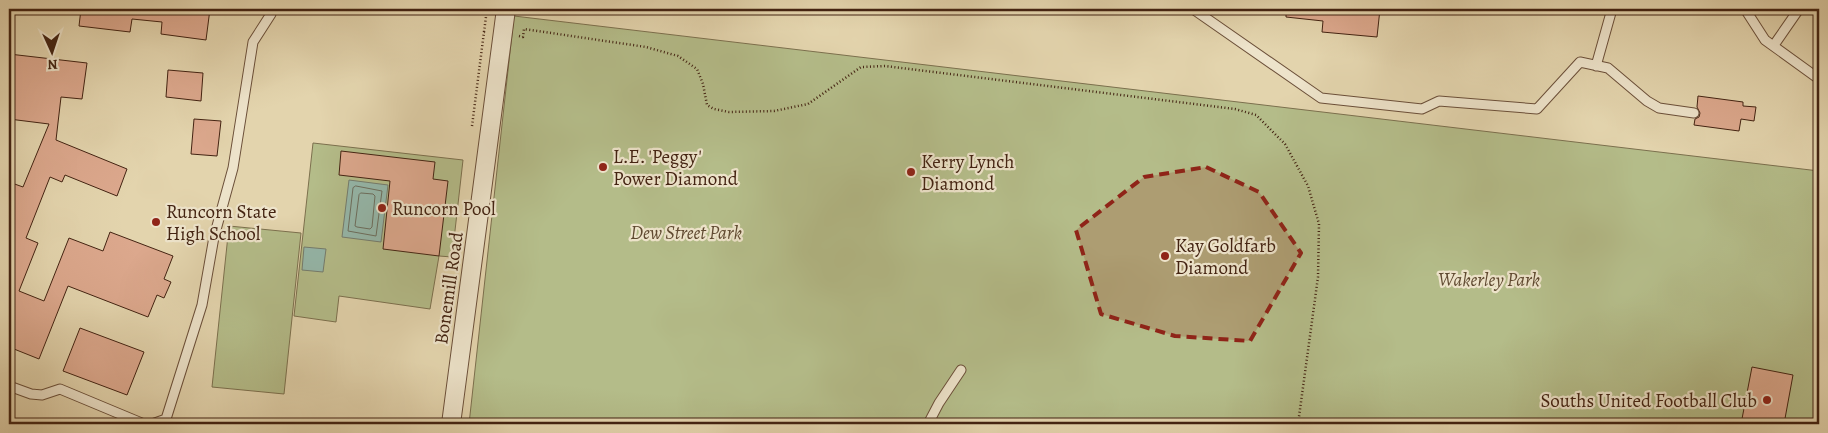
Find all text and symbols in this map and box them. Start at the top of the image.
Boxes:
north arrow [28,28,78,78]
text: N [47,55,58,74]
place label: L.E. 'Peggy' Power Diamond [613,144,739,192]
place label: Kerry Lynch Diamond [921,149,1014,197]
marker: L.E. 'Peggy' Power Diamond [597,161,609,173]
marker: Kerry Lynch Diamond [905,166,917,178]
place label: Runcorn Pool [392,196,496,222]
place label: Runcorn State High School [166,199,276,247]
marker: Runcorn Pool [376,202,388,214]
marker: Runcorn State High School [150,216,162,228]
park label: Dew Street Park [630,220,742,246]
street label: Bonemill Road [428,229,470,346]
place label: Kay Goldfarb Diamond [1175,233,1276,281]
marker: Kay Goldfarb Diamond [1159,250,1171,262]
park label: Wakerley Park [1438,267,1540,293]
place label: Souths United Football Club [1541,388,1757,414]
marker: Souths United Football Club [1761,394,1773,406]

